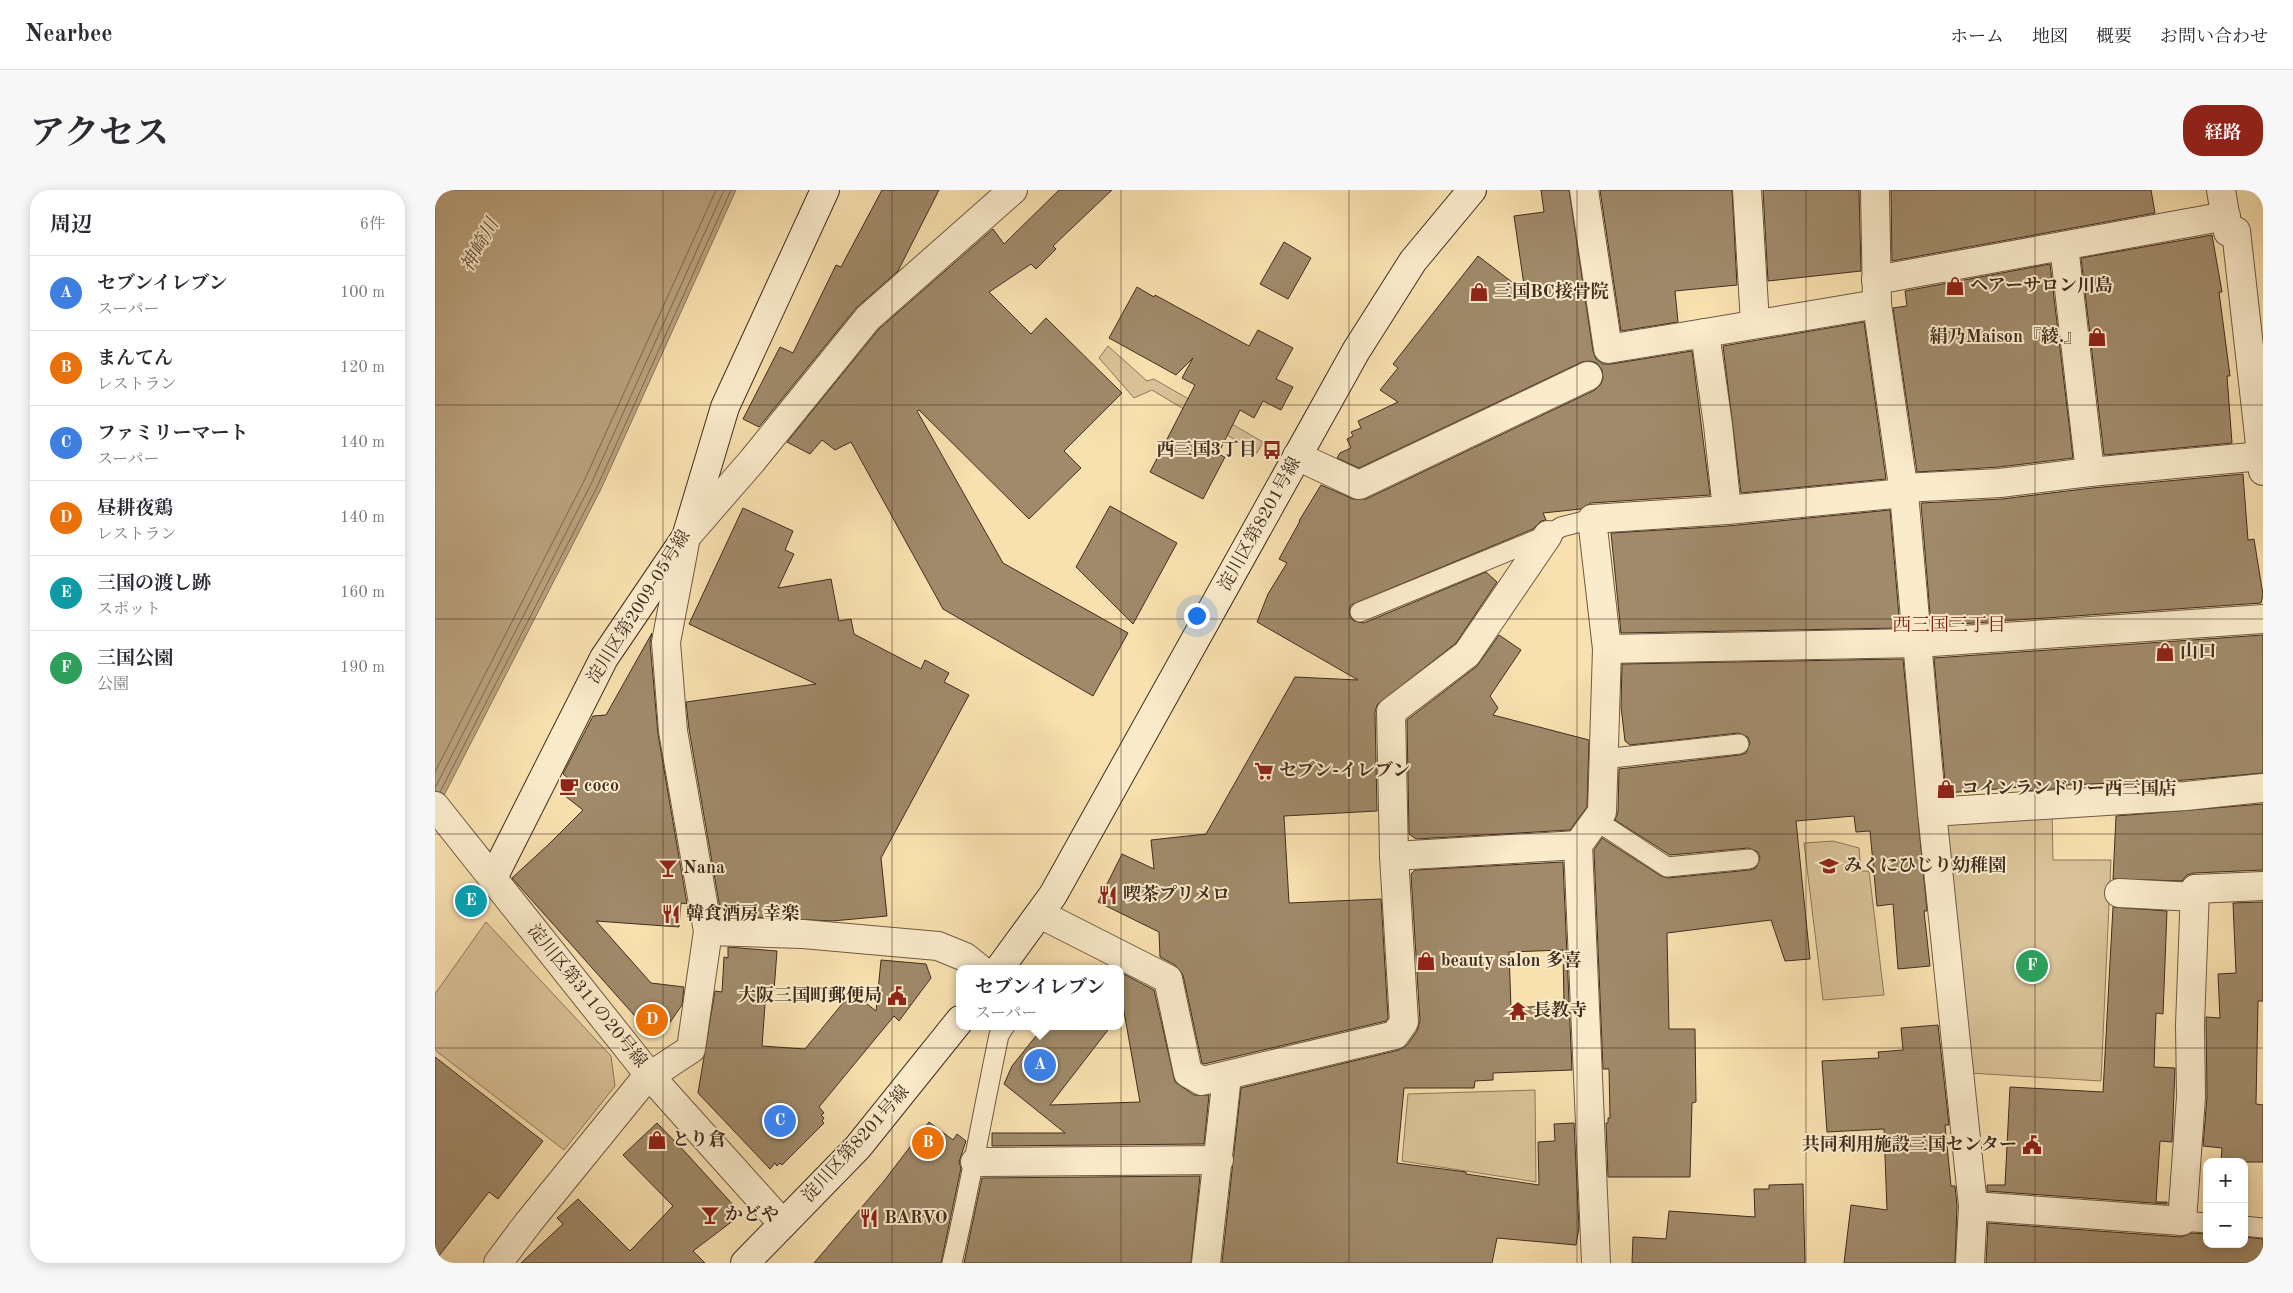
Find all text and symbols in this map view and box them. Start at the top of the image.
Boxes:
text: Nearbee [25,23,113,47]
text: ホーム [1950,28,2004,46]
text: 地図 [2032,28,2068,46]
text: 概要 [2096,28,2132,46]
text: お問い合わせ [2160,28,2268,46]
button: 経路 [2183,105,2263,156]
text: アクセス [30,117,169,152]
water label: 神崎川 [457,214,504,276]
text: 周辺 [50,215,92,236]
text: 6件 [360,217,385,233]
text: セブンイレブン [97,275,228,294]
shop icon: ヘアーサロン川島 [1944,275,1966,297]
place label: ヘアーサロン川島 [1970,275,2113,295]
shop icon: 三国BC接骨院 [1468,281,1490,303]
place label: 三国BC接骨院 [1494,281,1609,301]
text: A [60,285,72,301]
text: 100 m [340,285,385,301]
text: スーパー [97,302,159,318]
place label: 絹乃Maison『綾.』 [1930,326,2082,346]
shop icon: 絹乃Maison『綾.』 [2086,326,2108,348]
text: まんてん [97,350,173,369]
text: B [60,360,72,376]
text: 120 m [340,360,385,376]
text: レストラン [97,377,177,393]
text: ファミリーマート [97,425,249,444]
text: C [61,435,71,451]
text: 140 m [340,435,385,451]
place label: 西三国3丁目 [1157,439,1257,459]
bus stop icon: 西三国3丁目 [1261,439,1283,461]
text: スーパー [97,452,159,468]
street label: 淀川区第8201号線 [1214,453,1304,594]
text: 昼耕夜鶏 [97,500,173,519]
text: D [60,510,72,526]
text: 140 m [340,510,385,526]
street label: 淀川区第2009-05号線 [583,526,694,687]
text: レストラン [97,527,177,543]
text: 三国の渡し跡 [97,575,211,594]
text: E [60,585,72,601]
text: 160 m [340,585,385,601]
text: スポット [97,602,161,618]
your location [1184,603,1210,629]
district label: 西三国三丁目 [1892,615,2006,636]
shop icon: 山口 [2154,641,2176,663]
place label: 山口 [2180,642,2216,661]
text: 三国公園 [97,650,173,669]
text: F [61,660,71,676]
text: 190 m [340,660,385,676]
text: 公園 [97,677,129,693]
supermarket icon: セブン-イレブン [1253,760,1275,782]
place label: セブン-イレブン [1279,760,1410,780]
cafe icon: coco [558,775,580,797]
place label: coco [584,777,619,795]
shop icon: コインランドリー西三国店 [1935,778,1957,800]
place label: コインランドリー西三国店 [1961,778,2176,798]
school or university icon: みくにひじり幼稚園 [1818,855,1840,877]
place label: みくにひじり幼稚園 [1844,855,2006,875]
bar icon: Nana [657,857,679,879]
place label: Nana [683,859,725,877]
pin: E [455,882,487,920]
restaurant icon: 喫茶プリメロ [1097,884,1119,906]
place label: 喫茶プリメロ [1123,884,1230,904]
restaurant icon: 韓食酒房 幸楽 [660,903,682,925]
place label: 韓食酒房 幸楽 [686,903,799,923]
street label: 淀川区第311の20号線 [524,920,652,1071]
pin: F [2016,947,2048,985]
shop icon: beauty salon 多喜 [1415,950,1437,972]
place label: beauty salon 多喜 [1441,950,1582,970]
popup [956,965,1124,1030]
text: セブンイレブン [975,979,1105,998]
place label: 大阪三国町郵便局 [738,985,882,1005]
public building icon: 大阪三国町郵便局 [886,985,908,1007]
temple icon: 長教寺 [1507,1000,1529,1022]
place label: 長教寺 [1533,1000,1587,1020]
pin: D [636,1001,668,1039]
text: スーパー [975,1006,1037,1022]
pin: A [1024,1046,1056,1084]
street label: 淀川区第8201号線 [798,1081,913,1206]
pin: C [764,1102,796,1140]
pin: B [912,1124,944,1162]
shop icon: とり倉 [646,1129,668,1151]
place label: とり倉 [672,1129,726,1149]
place label: 共同利用施設三国センター [1802,1134,2017,1154]
public building icon: 共同利用施設三国センター [2021,1134,2043,1156]
map controls [2203,1158,2248,1248]
button: + [2203,1158,2248,1203]
button: − [2203,1203,2248,1248]
bar icon: かどや [699,1204,721,1226]
place label: かどや [725,1205,779,1224]
restaurant icon: BARVO [858,1207,880,1229]
place label: BARVO [884,1209,947,1227]

